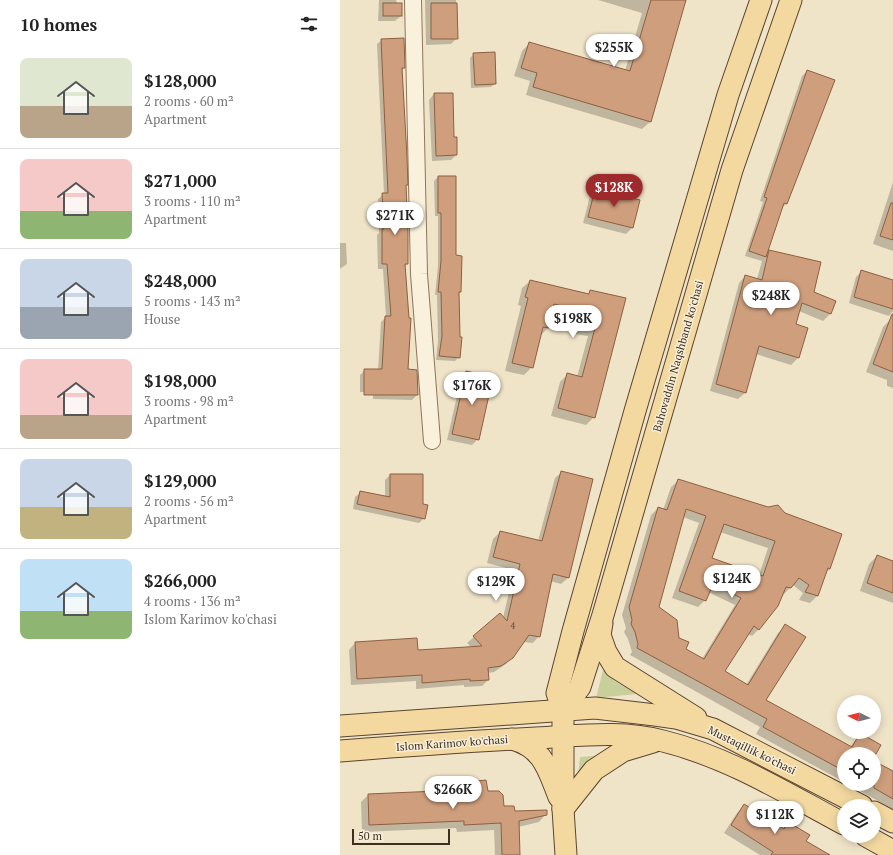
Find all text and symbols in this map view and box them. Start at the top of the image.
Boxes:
text: 10 homes [20,13,97,36]
icon: filters [298,13,320,35]
pin: $255K [586,34,642,68]
text: $255K [595,38,633,56]
text: $128,000 [144,69,216,92]
icon: home [52,74,100,122]
text: 2 rooms · 60 m² [144,92,234,110]
text: Apartment [144,110,207,128]
text: $271,000 [144,169,216,192]
pin: $128K [586,174,642,208]
icon: home [52,175,100,223]
text: $128K [595,178,633,196]
text: 3 rooms · 110 m² [144,192,241,210]
pin: $271K [367,202,423,236]
text: $271K [376,206,414,224]
text: Apartment [144,210,207,228]
text: $248,000 [144,269,216,292]
icon: home [52,275,100,323]
street label: Bahovaddin Naqshband ko'chasi [650,279,706,433]
pin: $248K [743,282,799,316]
text: $248K [752,286,790,304]
text: 5 rooms · 143 m² [144,292,241,310]
pin: $198K [545,305,601,339]
text: $198K [554,309,592,327]
text: House [144,310,180,328]
text: $198,000 [144,369,216,392]
pin: $176K [444,372,500,406]
icon: home [52,375,100,423]
text: $176K [453,376,491,394]
text: 3 rooms · 98 m² [144,392,234,410]
text: Apartment [144,410,207,428]
text: $129,000 [144,469,216,492]
icon: home [52,475,100,523]
text: 2 rooms · 56 m² [144,492,234,510]
text: Apartment [144,510,207,528]
pin: $124K [704,565,760,599]
pin: $129K [468,568,524,602]
text: $266,000 [144,569,216,592]
text: $124K [713,569,751,587]
text: $129K [477,572,515,590]
icon: home [52,575,100,623]
text: 4 rooms · 136 m² [144,592,241,610]
text: Islom Karimov ko'chasi [144,610,277,628]
house number: 4 [511,620,516,632]
north arrow [837,695,881,739]
map controls [837,695,881,843]
street label: Mustaqillik ko'chasi [706,723,798,777]
street label: Islom Karimov ko'chasi [395,732,509,754]
button: locate [837,747,881,791]
pin: $266K [425,776,481,810]
text: $266K [434,780,472,798]
button: layers [837,799,881,843]
pin: $112K [747,801,803,835]
text: $112K [756,805,794,823]
scale bar [352,827,450,846]
text: 50 m [358,829,382,843]

